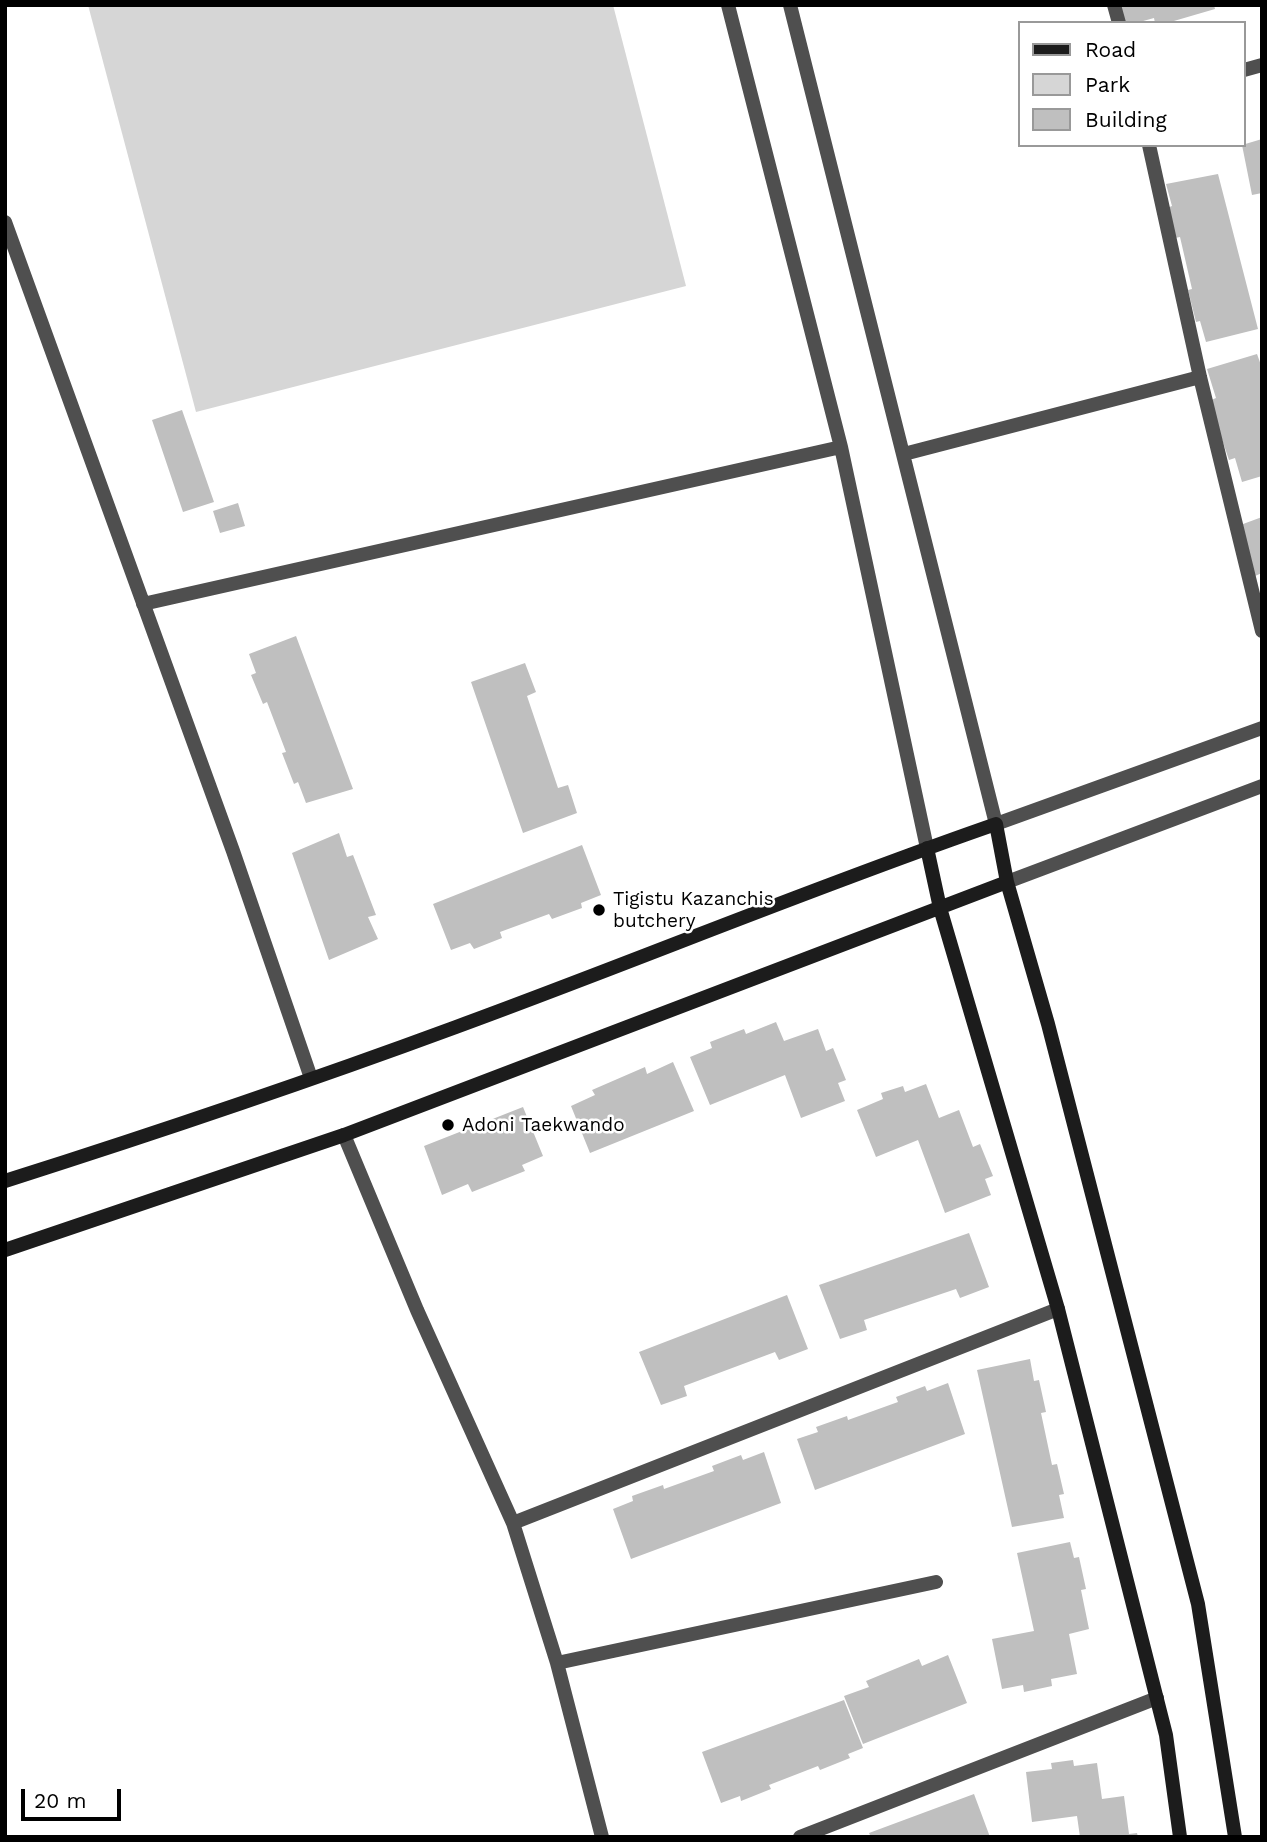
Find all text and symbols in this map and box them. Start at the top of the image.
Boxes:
legend [1018,21,1246,147]
text: Road [1085,37,1136,62]
text: Park [1085,72,1130,97]
text: Building [1085,107,1167,132]
place label: Tigistu Kazanchis butchery [613,888,774,932]
marker: Tigistu Kazanchis butchery [591,902,607,918]
place label: Adoni Taekwando [462,1114,625,1136]
marker: Adoni Taekwando [440,1117,456,1133]
scale bar [24,1776,124,1820]
text: 20 m [34,1788,86,1813]

